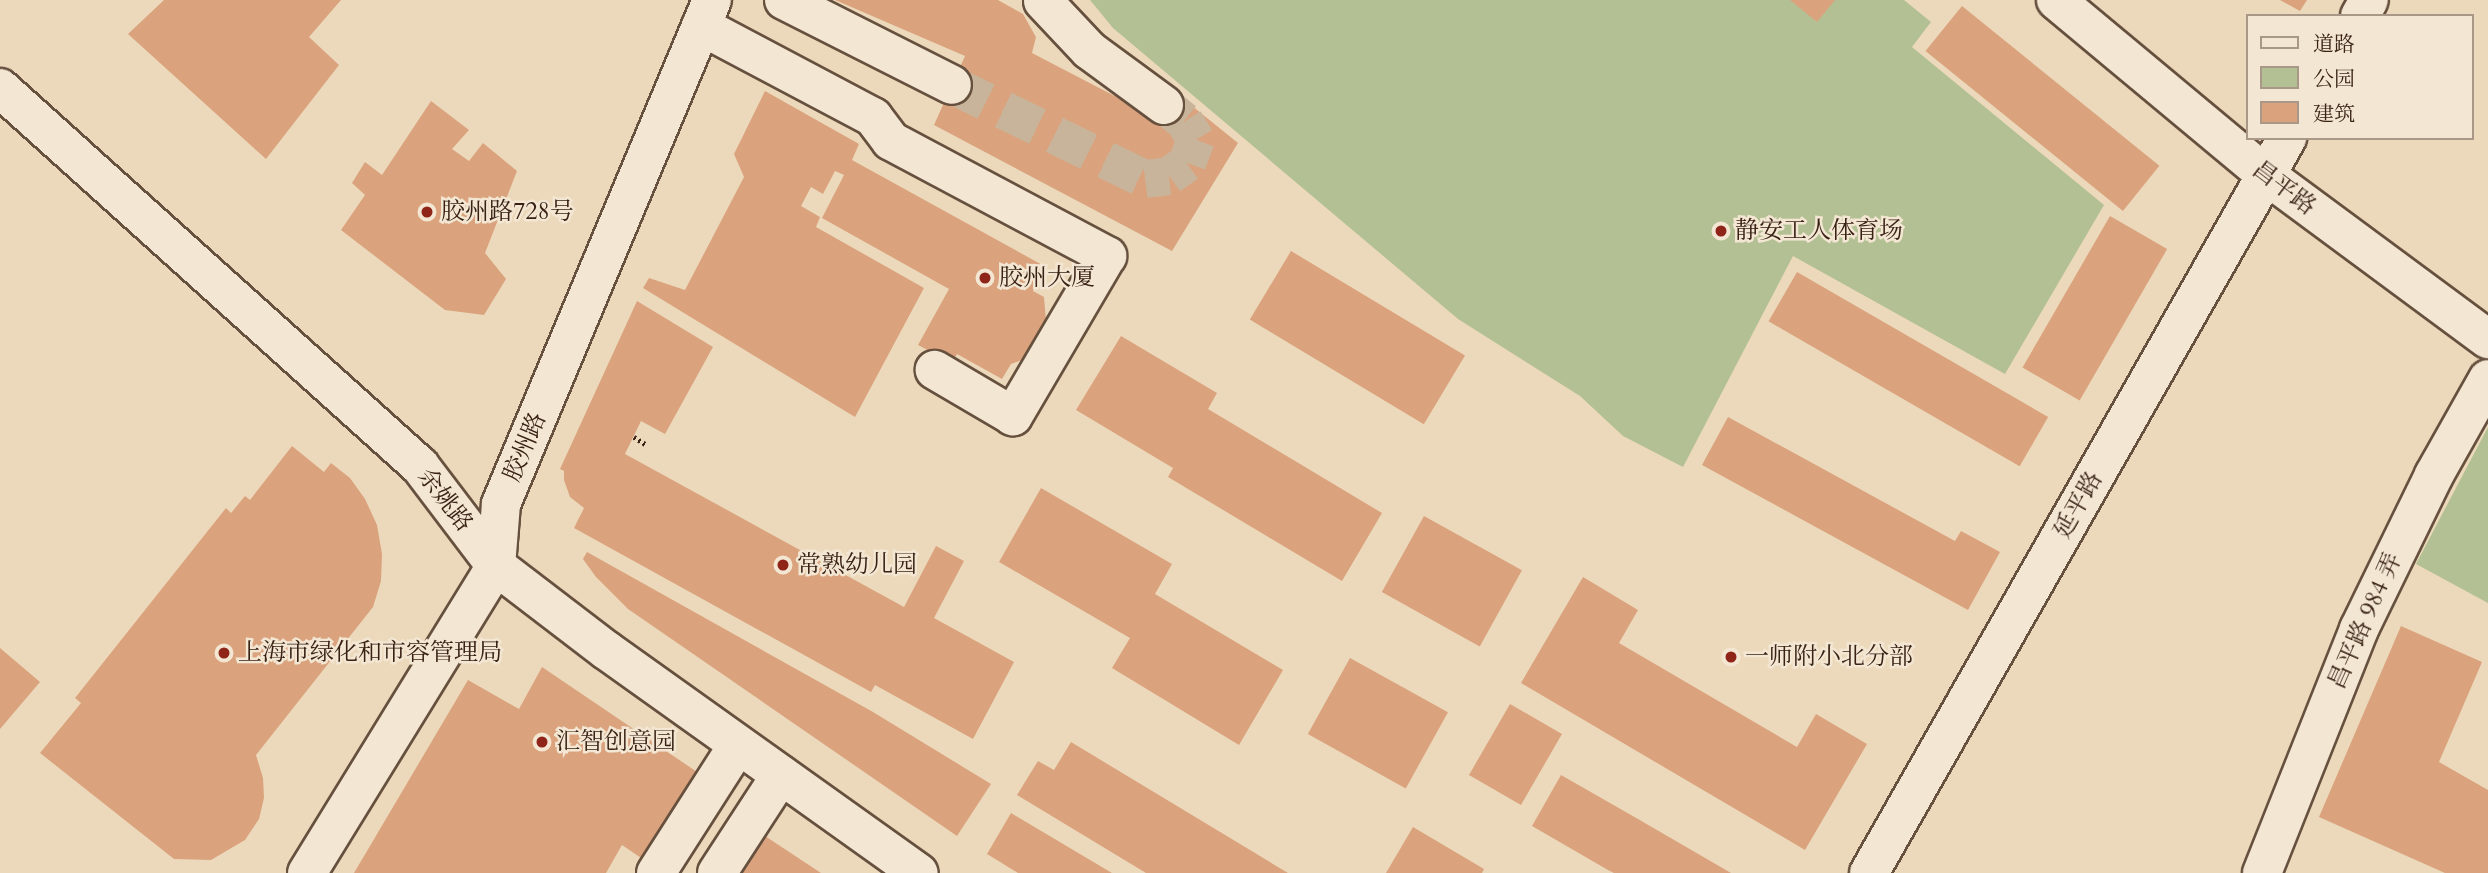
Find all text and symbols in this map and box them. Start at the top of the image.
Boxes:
legend [2246,14,2474,140]
text: 道路 [2313,30,2355,59]
text: 公园 [2313,65,2355,94]
text: 建筑 [2313,100,2355,129]
street label: 昌平路 [2247,155,2321,221]
place label: 胶州路728号 [441,198,574,226]
marker: 胶州路728号 [419,204,435,220]
place label: 静安工人体育场 [1735,217,1903,245]
marker: 静安工人体育场 [1713,223,1729,239]
place label: 胶州大厦 [999,264,1095,292]
marker: 胶州大厦 [977,270,993,286]
street label: 胶州路 [498,408,552,486]
street label: 余姚路 [411,463,479,537]
street label: 延平路 [2048,467,2108,543]
street label: 昌平路 984 弄 [2322,549,2408,693]
place label: 常熟幼儿园 [797,551,917,579]
marker: 常熟幼儿园 [775,557,791,573]
place label: 上海市绿化和市容管理局 [238,639,502,667]
place label: 一师附小北分部 [1745,643,1913,671]
marker: 上海市绿化和市容管理局 [216,645,232,661]
marker: 一师附小北分部 [1723,649,1739,665]
place label: 汇智创意园 [556,728,676,756]
marker: 汇智创意园 [534,734,550,750]

